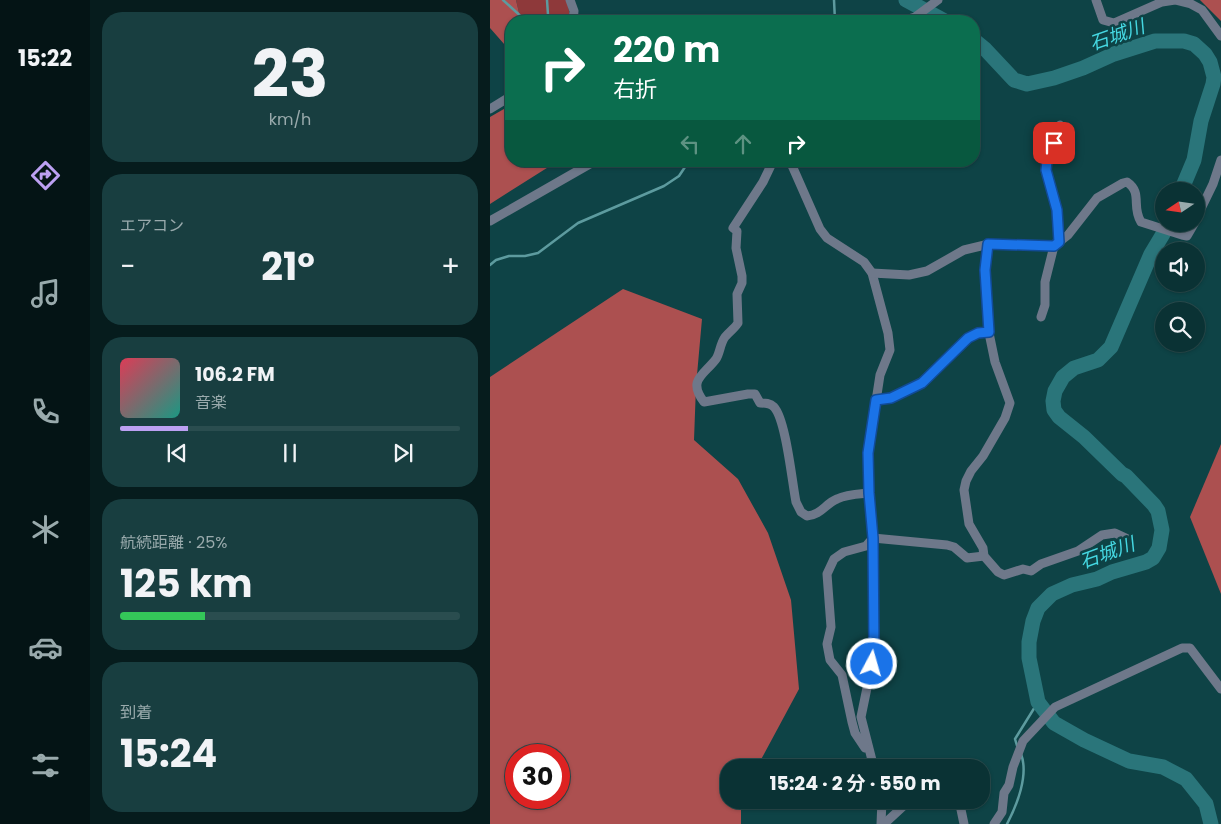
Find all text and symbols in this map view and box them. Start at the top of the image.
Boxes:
water label: 石城川 [1086,12,1150,57]
text: 220 m [613,25,720,74]
text: 23 [252,29,328,120]
icon: right [530,35,595,100]
text: 15:22 [18,43,72,74]
text: 右折 [613,74,657,105]
text: km/h [269,108,311,131]
pin [1033,122,1075,164]
icon: arrive [1040,129,1068,157]
icon: left [676,130,704,158]
icon: ahead [729,130,757,158]
icon: right [782,130,810,158]
icon: directions [28,158,63,193]
north arrow [1155,182,1205,232]
map controls [1155,182,1205,352]
text: エアコン [120,214,184,237]
text: 21° [261,240,315,293]
button: sound [1155,242,1205,292]
text: − [120,247,135,286]
text: + [441,247,460,286]
icon: music [28,276,63,311]
button: search [1155,302,1205,352]
text: 106.2 FM [195,361,275,388]
text: 音楽 [195,391,227,414]
icon: phone [28,394,63,429]
icon: previous [163,439,191,467]
icon: pause [276,439,304,467]
icon: next [389,439,417,467]
icon: climate [28,512,63,547]
water label: 石城川 [1076,530,1140,575]
text: 航続距離 · 25% [120,531,227,554]
text: 125 km [120,557,252,610]
icon: car [28,630,63,665]
position arrow [845,637,897,689]
text: 到着 [120,701,152,724]
text: 15:24 [120,727,217,780]
speed limit sign: 30 [505,744,570,809]
icon: filters [28,748,63,783]
text: 15:24 · 2 分 · 550 m [769,770,941,797]

